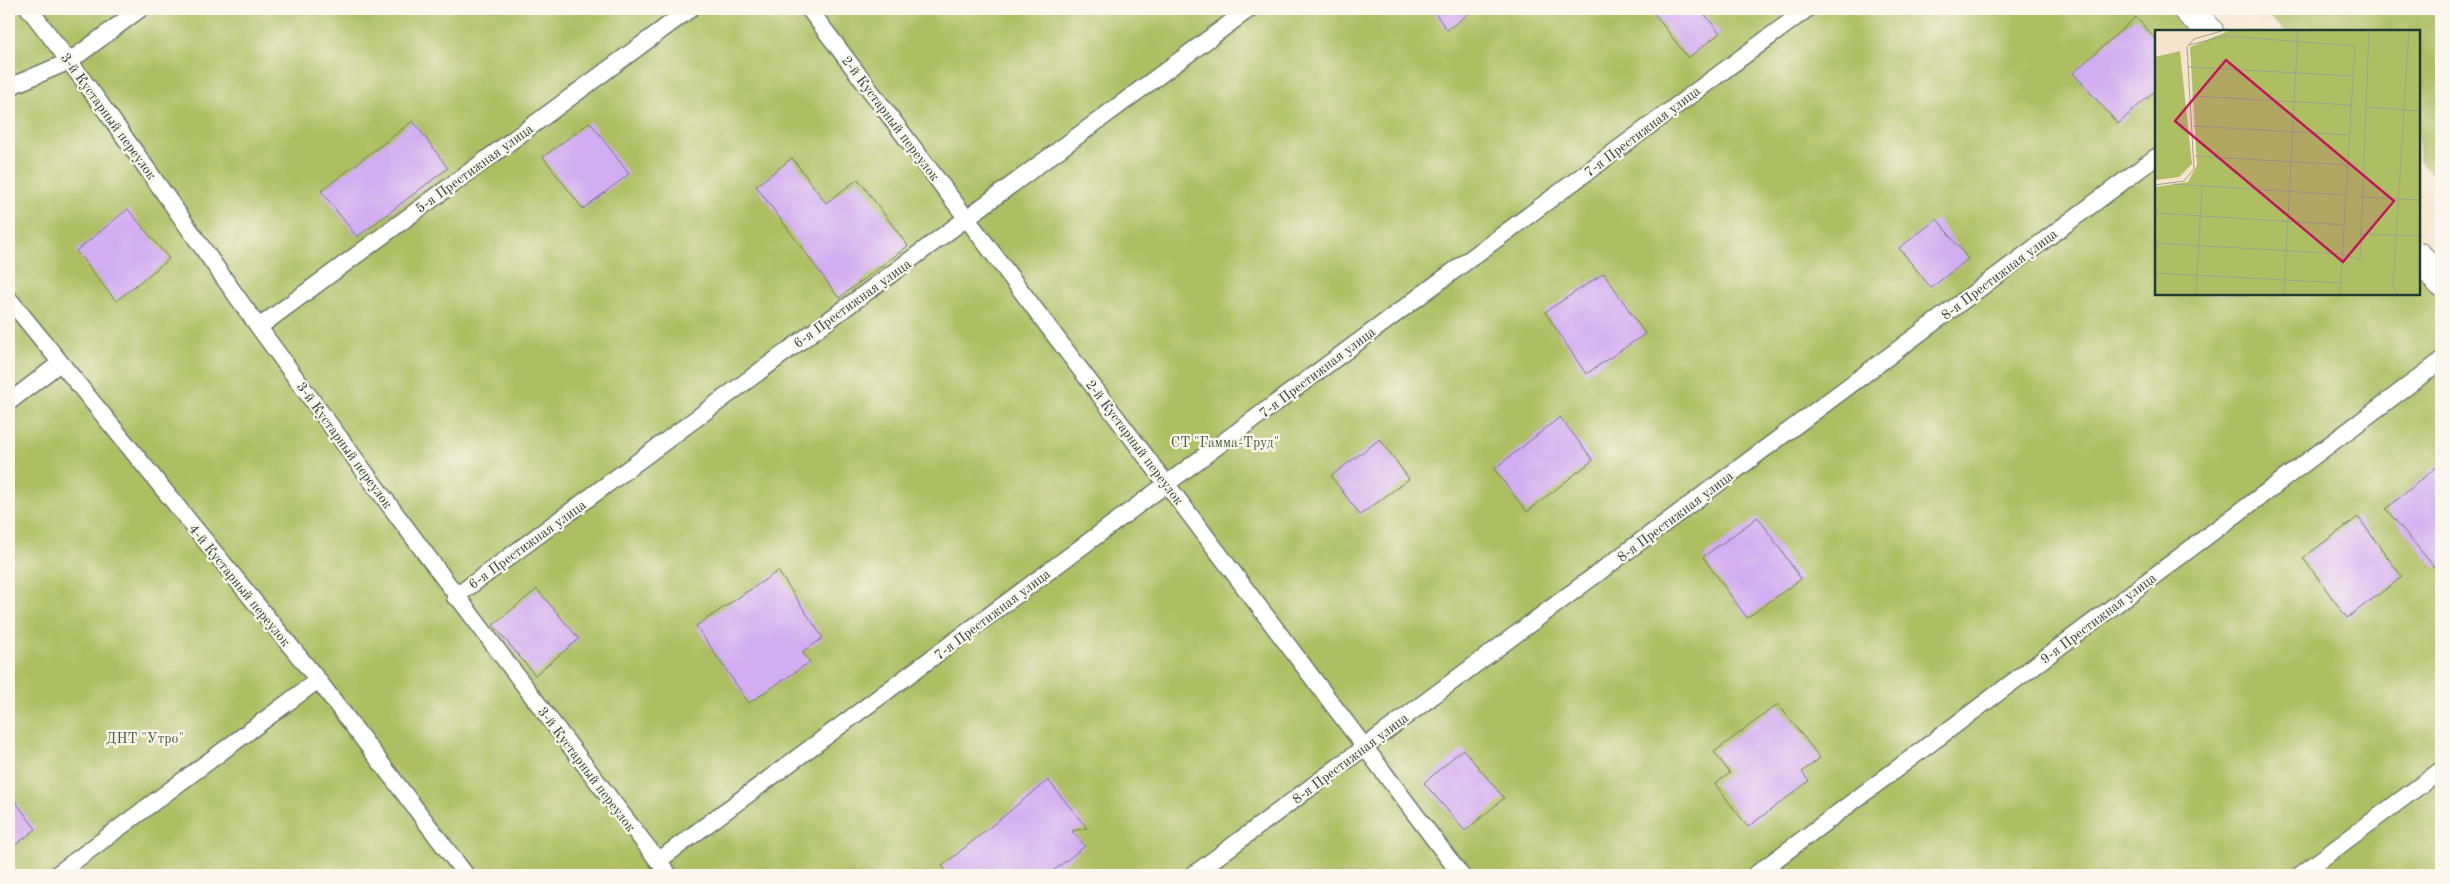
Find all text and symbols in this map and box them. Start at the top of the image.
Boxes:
inset map [2155,30,2420,295]
street label: 3-й Кустарный переулок [58,51,159,182]
street label: 2-й Кустарный переулок [839,54,942,184]
street label: 7-я Престижная улица [1582,84,1703,180]
street label: 5-я Престижная улица [413,122,536,216]
street label: 8-я Престижная улица [1939,227,2060,323]
street label: 6-я Престижная улица [791,257,914,351]
street label: 7-я Престижная улица [1257,325,1378,421]
street label: 2-й Кустарный переулок [1083,378,1186,508]
street label: 3-й Кустарный переулок [294,380,395,511]
park label: СТ "Гамма-Труд" [1171,436,1279,450]
street label: 8-я Престижная улица [1615,469,1736,565]
street label: 6-я Престижная улица [466,498,589,592]
street label: 4-й Кустарный переулок [186,522,293,649]
street label: 7-я Престижная улица [932,567,1053,663]
street label: 9-я Престижная улица [2038,571,2159,667]
street label: 3-й Кустарный переулок [535,705,638,835]
street label: 8-я Престижная улица [1290,711,1411,807]
park label: ДНТ "Утро" [106,732,184,746]

